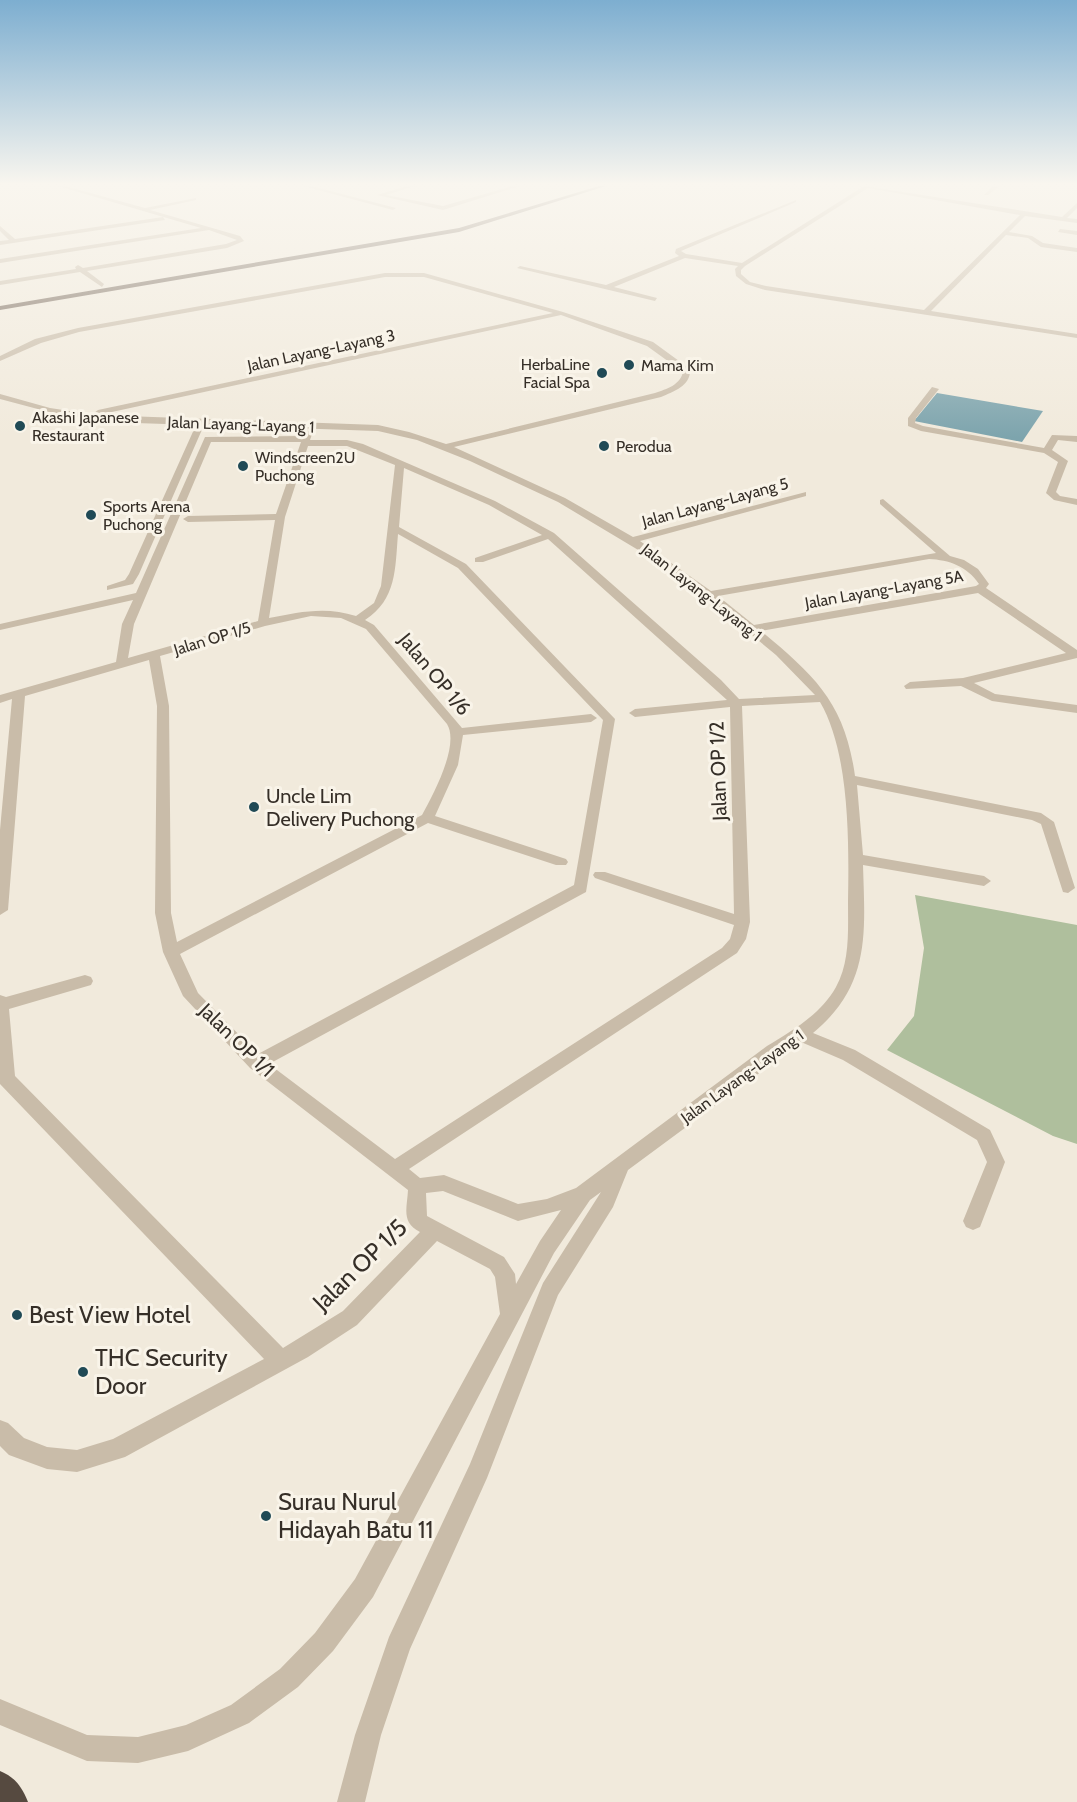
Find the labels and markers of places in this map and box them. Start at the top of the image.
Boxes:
place label: HerbaLine Facial Spa [521,355,590,392]
place label: Mama Kim [641,356,714,375]
marker: Mama Kim [622,358,636,372]
marker: HerbaLine Facial Spa [595,366,609,380]
place label: Akashi Japanese Restaurant [32,408,139,445]
marker: Akashi Japanese Restaurant [13,419,27,433]
place label: Perodua [616,437,672,456]
marker: Perodua [597,439,611,453]
place label: Windscreen2U Puchong [255,448,355,485]
marker: Windscreen2U Puchong [236,459,250,473]
place label: Sports Arena Puchong [103,497,190,534]
marker: Sports Arena Puchong [84,508,98,522]
place label: Uncle Lim Delivery Puchong [266,784,415,831]
marker: Uncle Lim Delivery Puchong [247,800,261,814]
place label: Best View Hotel [29,1300,191,1329]
marker: Best View Hotel [10,1308,24,1322]
place label: THC Security Door [95,1343,228,1400]
marker: THC Security Door [76,1365,90,1379]
place label: Surau Nurul Hidayah Batu 11 [278,1487,433,1544]
marker: Surau Nurul Hidayah Batu 11 [259,1509,273,1523]

